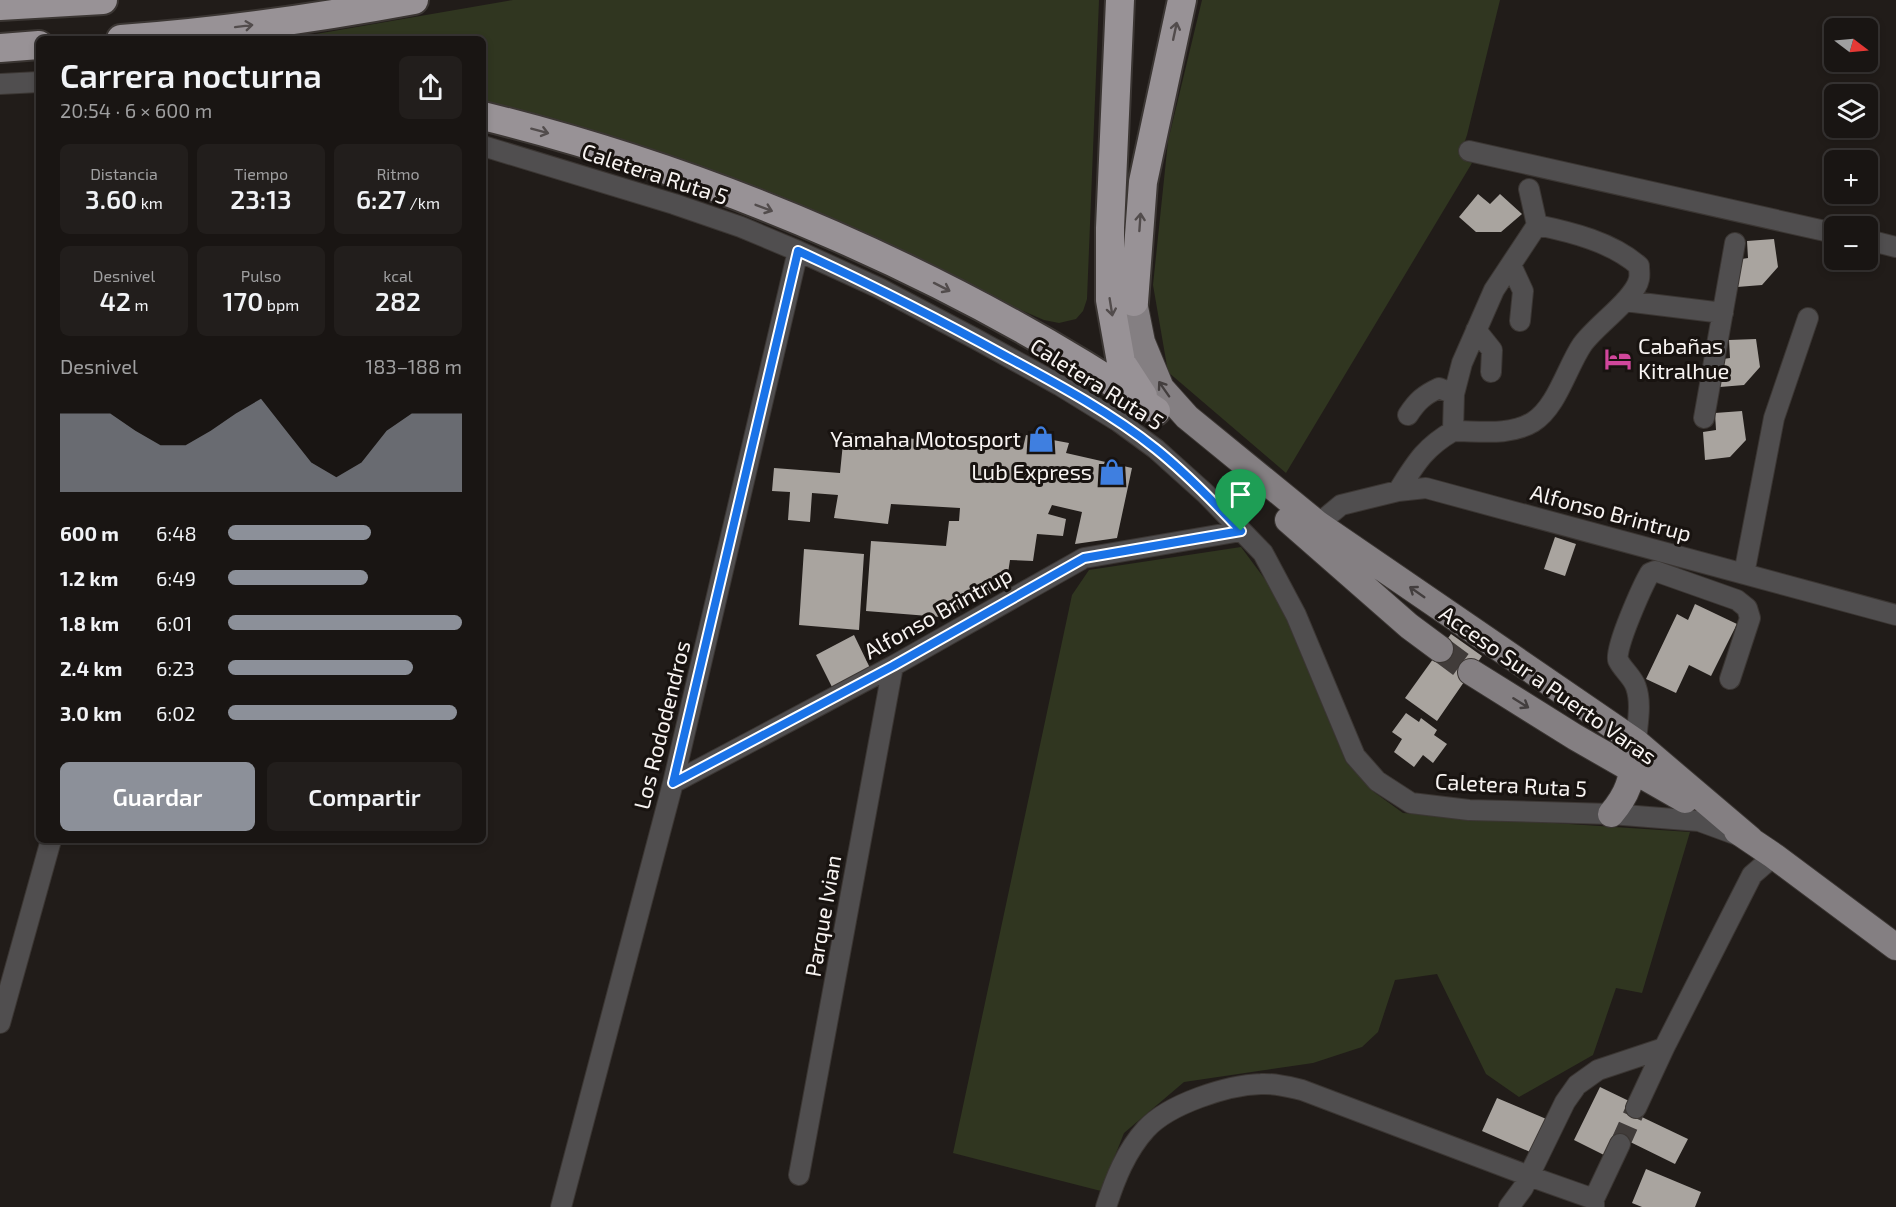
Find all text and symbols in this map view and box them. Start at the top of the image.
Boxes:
north arrow [1824,18,1878,72]
map controls [1824,18,1878,270]
one-way arrow [233,21,253,32]
one-way arrow [1170,22,1181,41]
text: Carrera nocturna [60,55,322,95]
button: share [399,56,462,119]
button: layers [1824,84,1878,138]
text: 20:54 · 6 × 600 m [60,98,212,122]
one-way arrow [530,126,549,137]
street label: Caletera Ruta 5 [579,137,732,209]
button: + [1824,150,1878,204]
text: Distancia [90,164,158,183]
text: Tiempo [234,164,288,183]
text: Ritmo [376,164,420,183]
text: 3.60 [85,183,137,214]
text: 23:13 [230,183,292,214]
text: 6:27 [356,183,406,214]
text: km [137,193,163,212]
text: /km [406,193,440,212]
one-way arrow [754,203,773,214]
one-way arrow [1135,213,1146,233]
button: − [1824,216,1878,270]
text: Desnivel [93,266,155,285]
text: Pulso [241,266,281,285]
text: kcal [383,266,413,285]
one-way arrow [933,281,951,293]
text: 42 [100,285,131,316]
text: 170 [223,285,263,316]
text: 282 [375,285,421,316]
text: m [131,295,148,314]
text: bpm [263,295,299,314]
one-way arrow [1106,297,1117,317]
street label: Caletera Ruta 5 [1026,332,1169,435]
place label: Cabañas Kitralhue [1638,332,1729,383]
hotel icon: Cabañas Kitralhue [1603,344,1633,374]
text: Desnivel [60,354,138,378]
text: 183–188 m [365,354,462,378]
one-way arrow [1158,382,1170,398]
shop icon: Yamaha Motosport [1026,424,1056,454]
place label: Yamaha Motosport [830,425,1021,451]
shop icon: Lub Express [1097,457,1127,487]
place label: Lub Express [971,458,1092,484]
pin [1215,469,1266,531]
icon: arrive [1224,478,1257,511]
street label: Alfonso Brintrup [1528,478,1694,546]
text: 600 m [60,521,119,545]
text: 6:48 [156,521,197,545]
street label: Alfonso Brintrup [859,561,1016,664]
text: 1.2 km [60,566,118,590]
text: 6:49 [156,566,196,590]
one-way arrow [1409,586,1426,598]
street label: Acceso Sur a Puerto Varas [1435,599,1662,769]
text: 1.8 km [60,611,119,635]
text: 6:01 [156,611,192,635]
street label: Los Rododendros [627,638,695,812]
text: 2.4 km [60,656,122,680]
text: 6:23 [156,656,195,680]
one-way arrow [1512,698,1529,710]
text: 3.0 km [60,701,122,725]
text: 6:02 [156,701,195,725]
button: Guardar [60,762,255,831]
button: Compartir [267,762,462,831]
street label: Caletera Ruta 5 [1434,767,1588,801]
street label: Parque Ivian [799,853,846,979]

